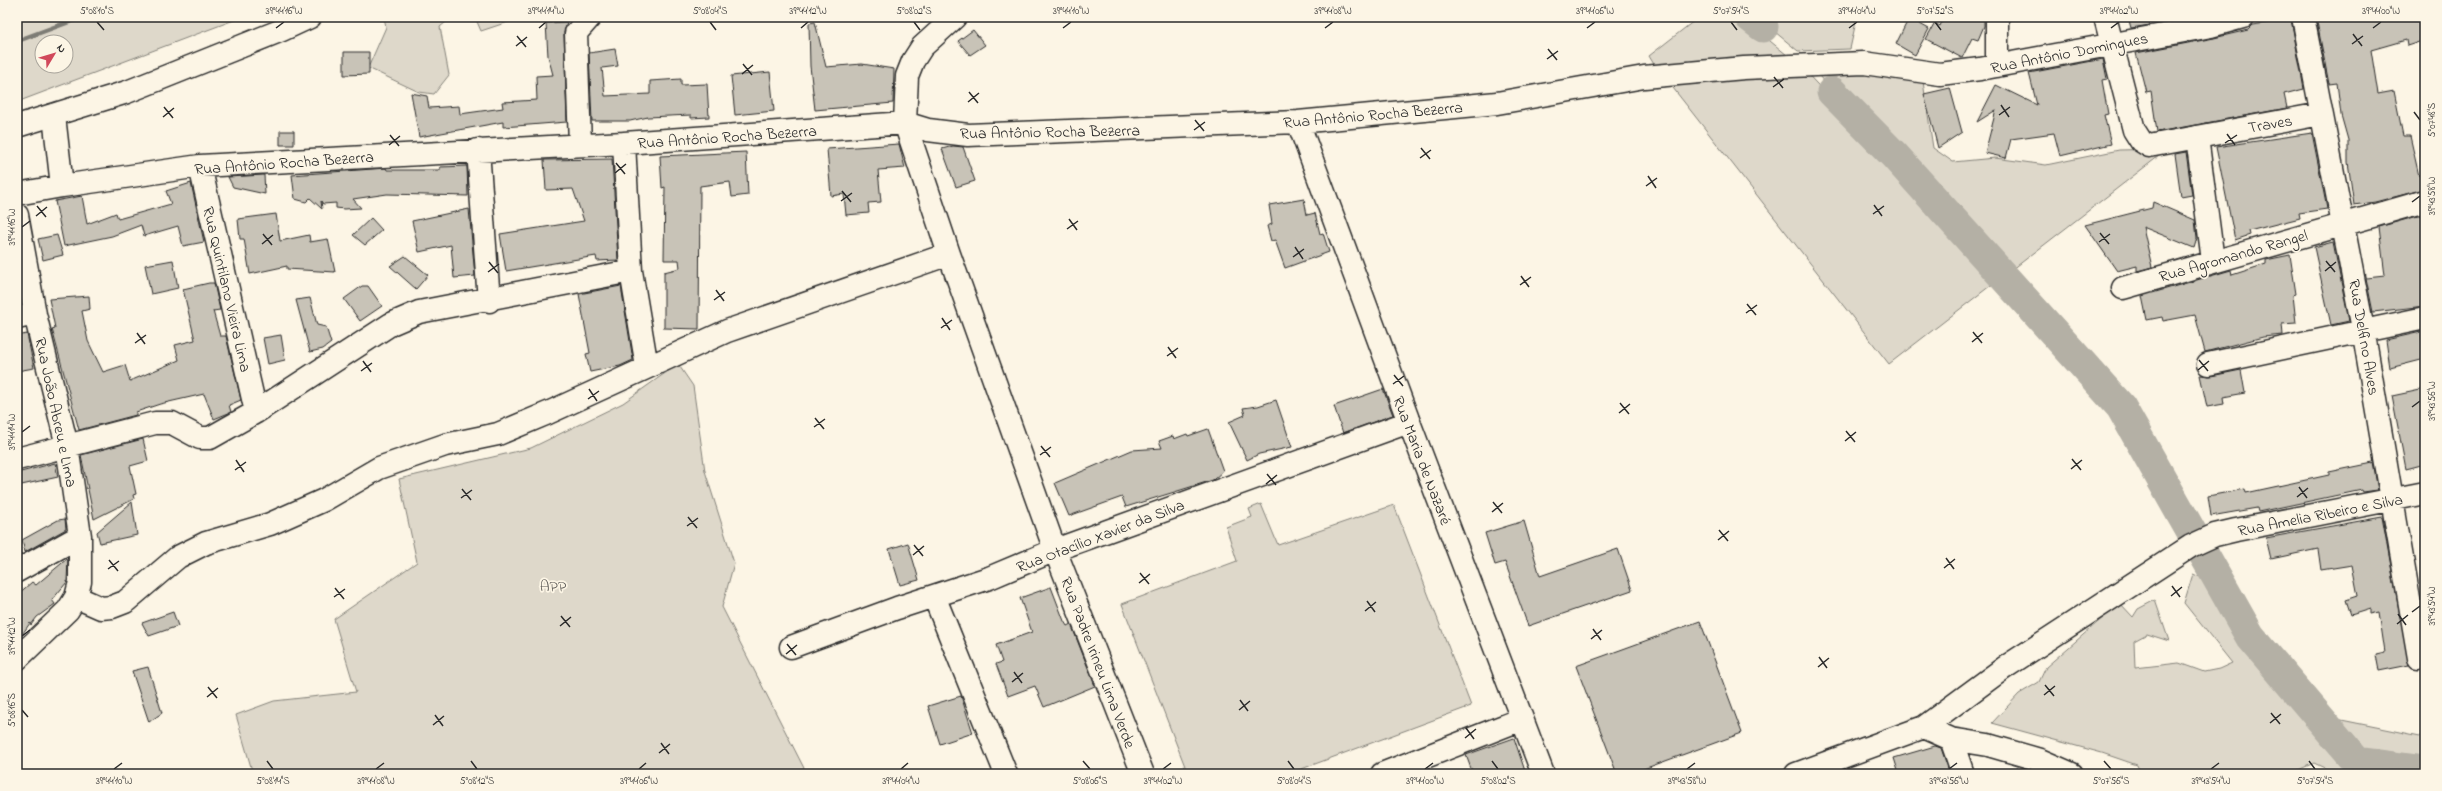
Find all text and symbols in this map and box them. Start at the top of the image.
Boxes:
text: 5°08'10"S [80,4,114,19]
text: 39°44'16"W [266,4,303,19]
text: 39°44'14"W [528,4,564,19]
text: 5°08'04"S [693,4,728,19]
text: 39°44'12"W [789,4,827,19]
text: 5°08'02"S [896,4,932,19]
text: 39°44'10"W [1053,4,1090,19]
text: 39°44'08"W [1314,4,1352,19]
text: 39°44'06"W [1576,4,1614,19]
text: 5°07'54"S [1713,4,1750,19]
text: 39°44'04"W [1838,4,1876,19]
text: 5°07'52"S [1916,4,1954,19]
text: 39°44'02"W [2100,4,2138,19]
text: 39°44'00"W [2362,4,2400,19]
street label: Rua Antônio Domingues [1989,27,2150,81]
north arrow [34,34,74,74]
text: N [52,41,70,56]
street label: Rua Antônio Rocha Bezerra [1282,96,1464,136]
text: 5°07'48"S [2425,102,2440,137]
street label: Traves [2246,109,2294,141]
street label: Rua Antônio Rocha Bezerra [960,119,1140,147]
street label: Rua Antônio Rocha Bezerra [637,120,818,156]
street label: Rua Antônio Rocha Bezerra [194,146,375,182]
text: 39°43'58"W [2425,176,2440,215]
street label: Rua Quintilano Vieira Lima [195,204,257,375]
text: 39°44'16"W [5,208,20,245]
street label: Rua Agromando Rangel [2156,224,2311,290]
street label: Rua Delfino Alves [2341,278,2385,397]
street label: Rua João Abreu e LIma [27,335,83,490]
text: 39°43'56"W [2425,381,2440,421]
street label: Rua Maria de Nazaré [1385,393,1457,530]
text: 39°44'14"W [5,414,20,450]
street label: Rua Amelia Ribeiro e Silva [2236,488,2405,544]
street label: Rua Otacílio Xavier da Silva [1013,494,1188,580]
street label: Rua Padre Irineu Lima Verde [1053,573,1141,753]
park label: APP [540,575,567,599]
text: 39°43'54"W [2425,586,2440,626]
text: 39°44'12"W [5,617,20,655]
text: 5°08'16"S [5,692,20,727]
text: 39°44'10"W [96,774,133,789]
text: 5°08'14"S [256,774,290,789]
text: 39°44'08"W [357,774,395,789]
text: 5°08'12"S [460,774,495,789]
text: 39°44'06"W [620,774,658,789]
text: 39°44'04"W [882,774,920,789]
text: 5°08'06"S [1073,774,1108,789]
text: 39°44'02"W [1144,774,1182,789]
text: 5°08'04"S [1277,774,1312,789]
text: 39°44'00"W [1406,774,1444,789]
text: 5°08'02"S [1480,774,1516,789]
text: 39°43'58"W [1668,774,1707,789]
text: 39°43'56"W [1929,774,1969,789]
text: 5°07'56"S [2093,774,2130,789]
text: 39°43'54"W [2191,774,2231,789]
text: 5°07'54"S [2297,774,2334,789]

